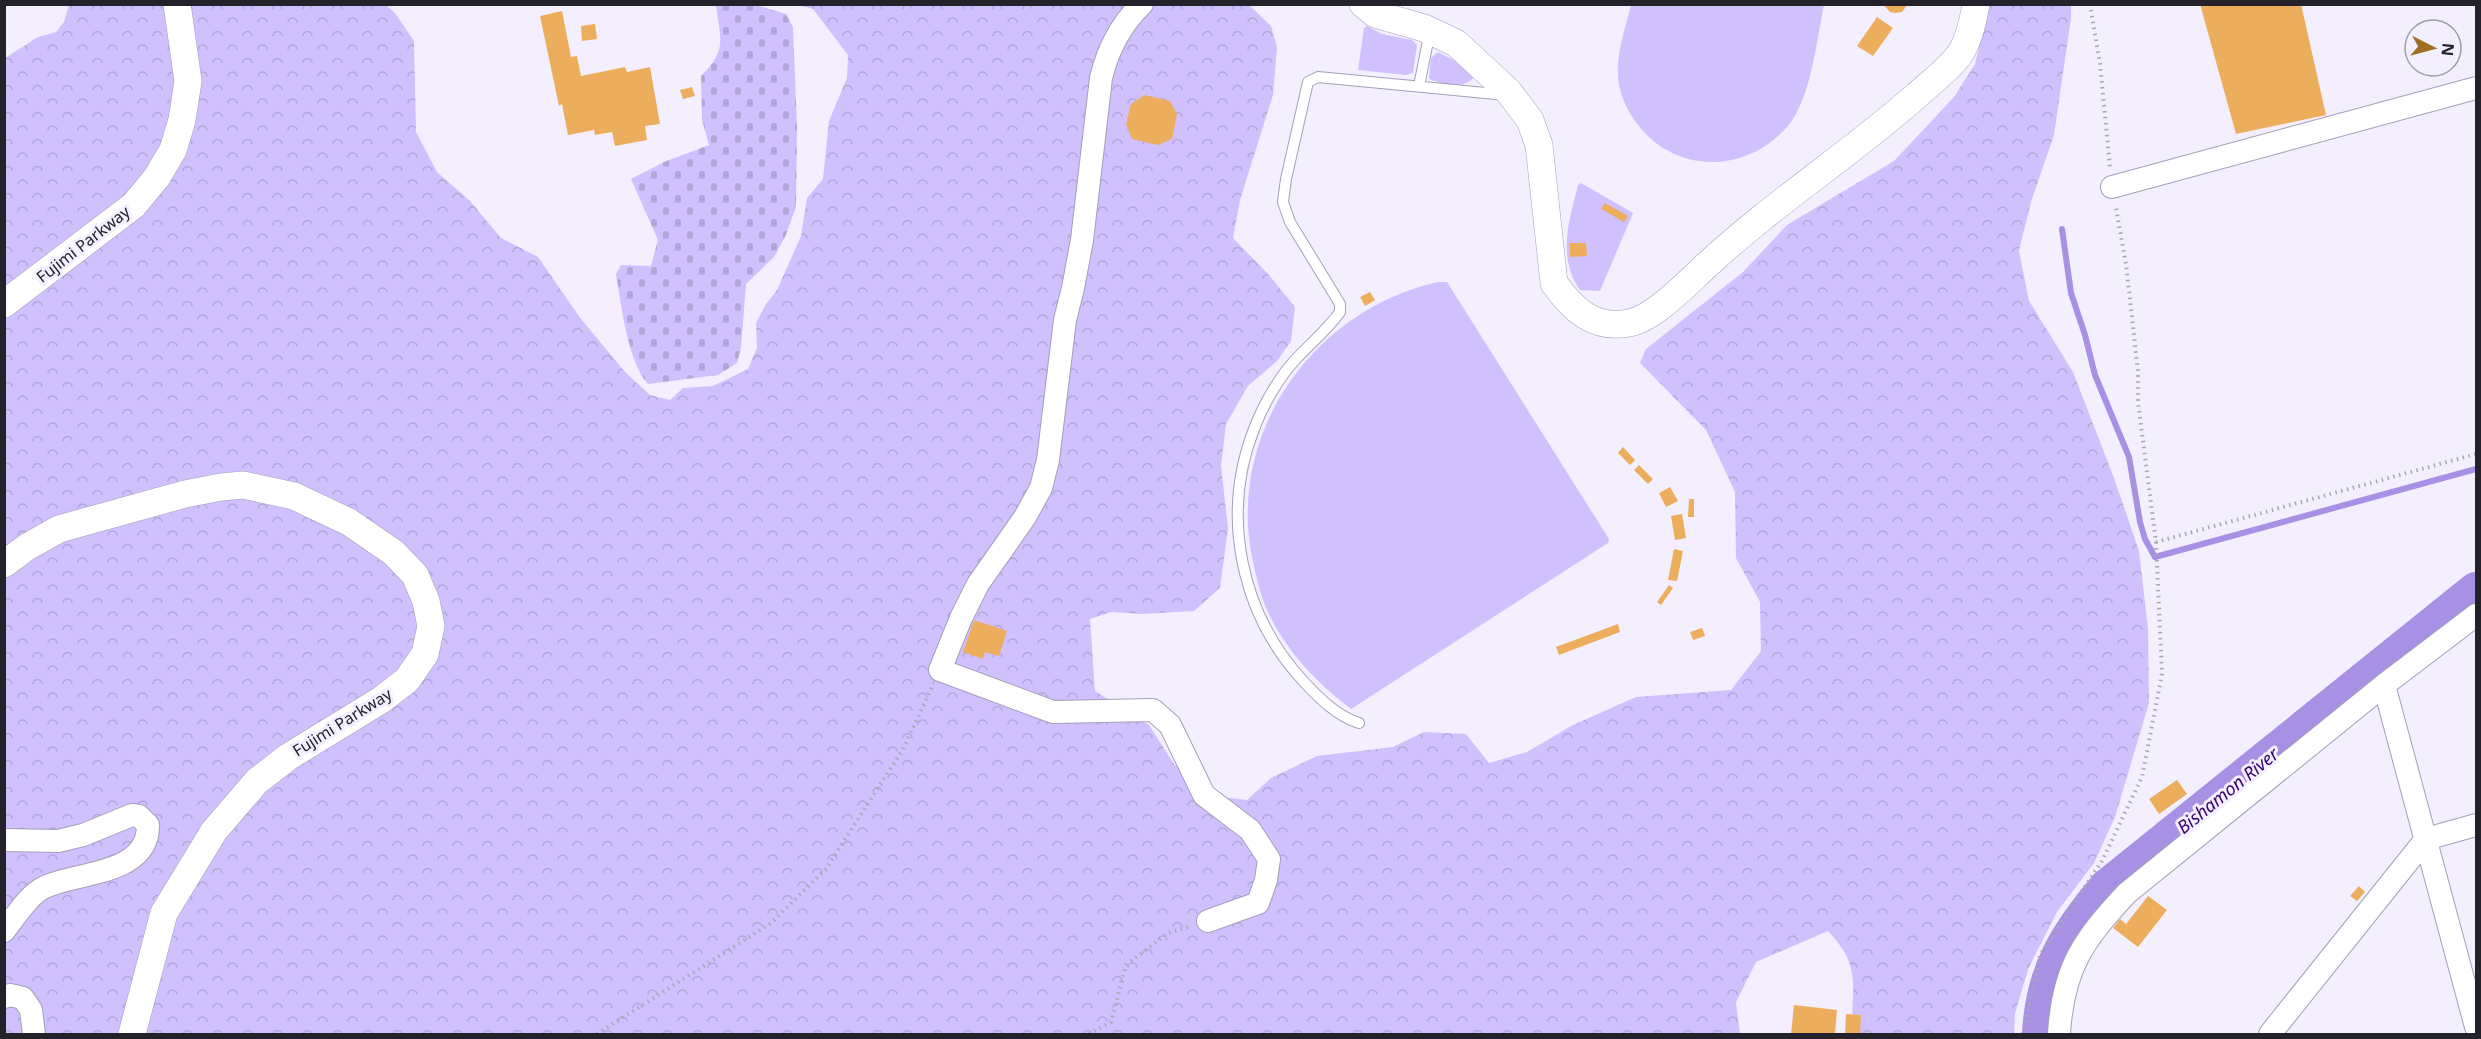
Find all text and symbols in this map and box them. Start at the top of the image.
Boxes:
north arrow [2403,18,2463,78]
text: N [2436,42,2460,57]
street label: Fujimi Parkway [32,200,135,288]
street label: Fujimi Parkway [288,682,397,761]
water label: Bishamon River [2171,741,2284,839]

